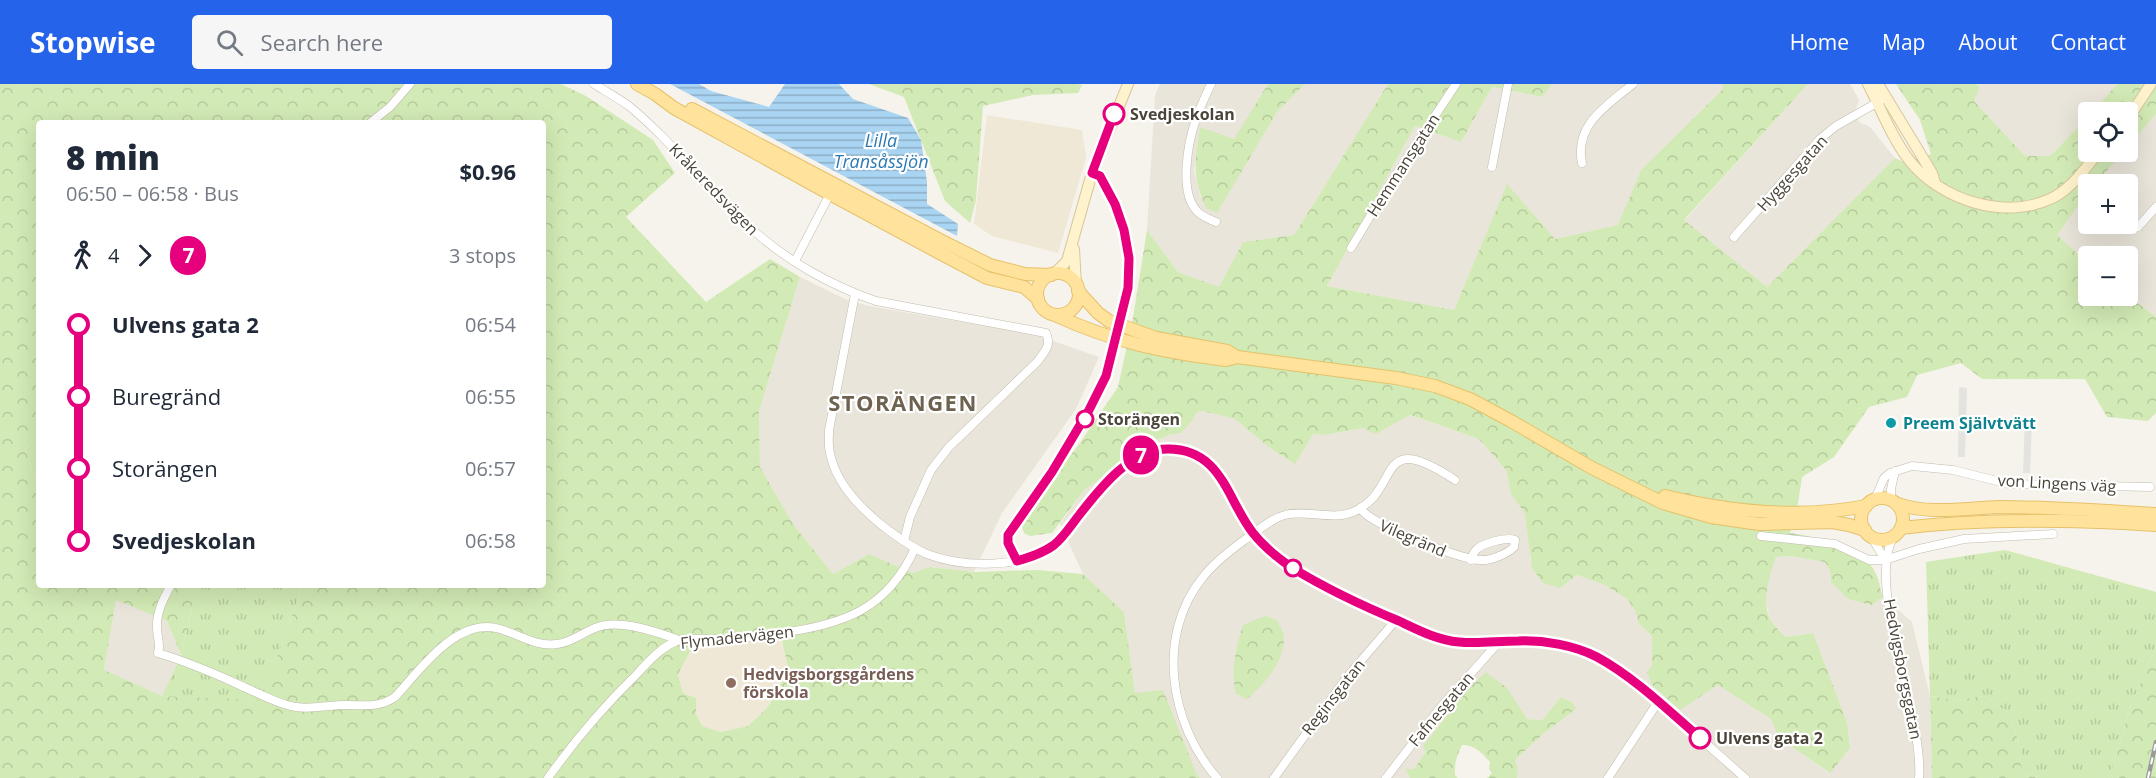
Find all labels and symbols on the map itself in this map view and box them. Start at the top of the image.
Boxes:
marker: Svedjeskolan [1103,103,1125,125]
place label: Svedjeskolan [1130,103,1235,125]
street label: Hemmansgatan [1361,109,1445,221]
water label: Lilla Transåssjön [833,128,929,173]
street label: Hyggesgatan [1752,130,1832,216]
street label: Kråkeredsvägen [664,138,764,240]
district label: STORÄNGEN [828,387,978,417]
place label: Storängen [1098,408,1180,430]
marker: Storängen [1076,410,1094,428]
place label: Preem Självtvätt [1903,412,2036,434]
marker: Preem Självtvätt [1884,416,1898,430]
line badge: 7 [1122,436,1160,475]
street label: von Lingens väg [1997,469,2117,497]
street label: Vilegränd [1376,514,1450,562]
unlabelled marker [1284,559,1302,577]
street label: Hedvigsborgsgatan [1879,597,1927,741]
street label: Flymadervägen [679,620,795,654]
street label: Reginsgatan [1296,654,1370,740]
place label: Hedvigsborgsgårdens förskola [743,663,914,703]
street label: Fafnesgatan [1403,667,1479,751]
marker: Hedvigsborgsgårdens förskola [724,676,738,690]
marker: Ulvens gata 2 [1689,727,1711,749]
place label: Ulvens gata 2 [1716,727,1823,749]

